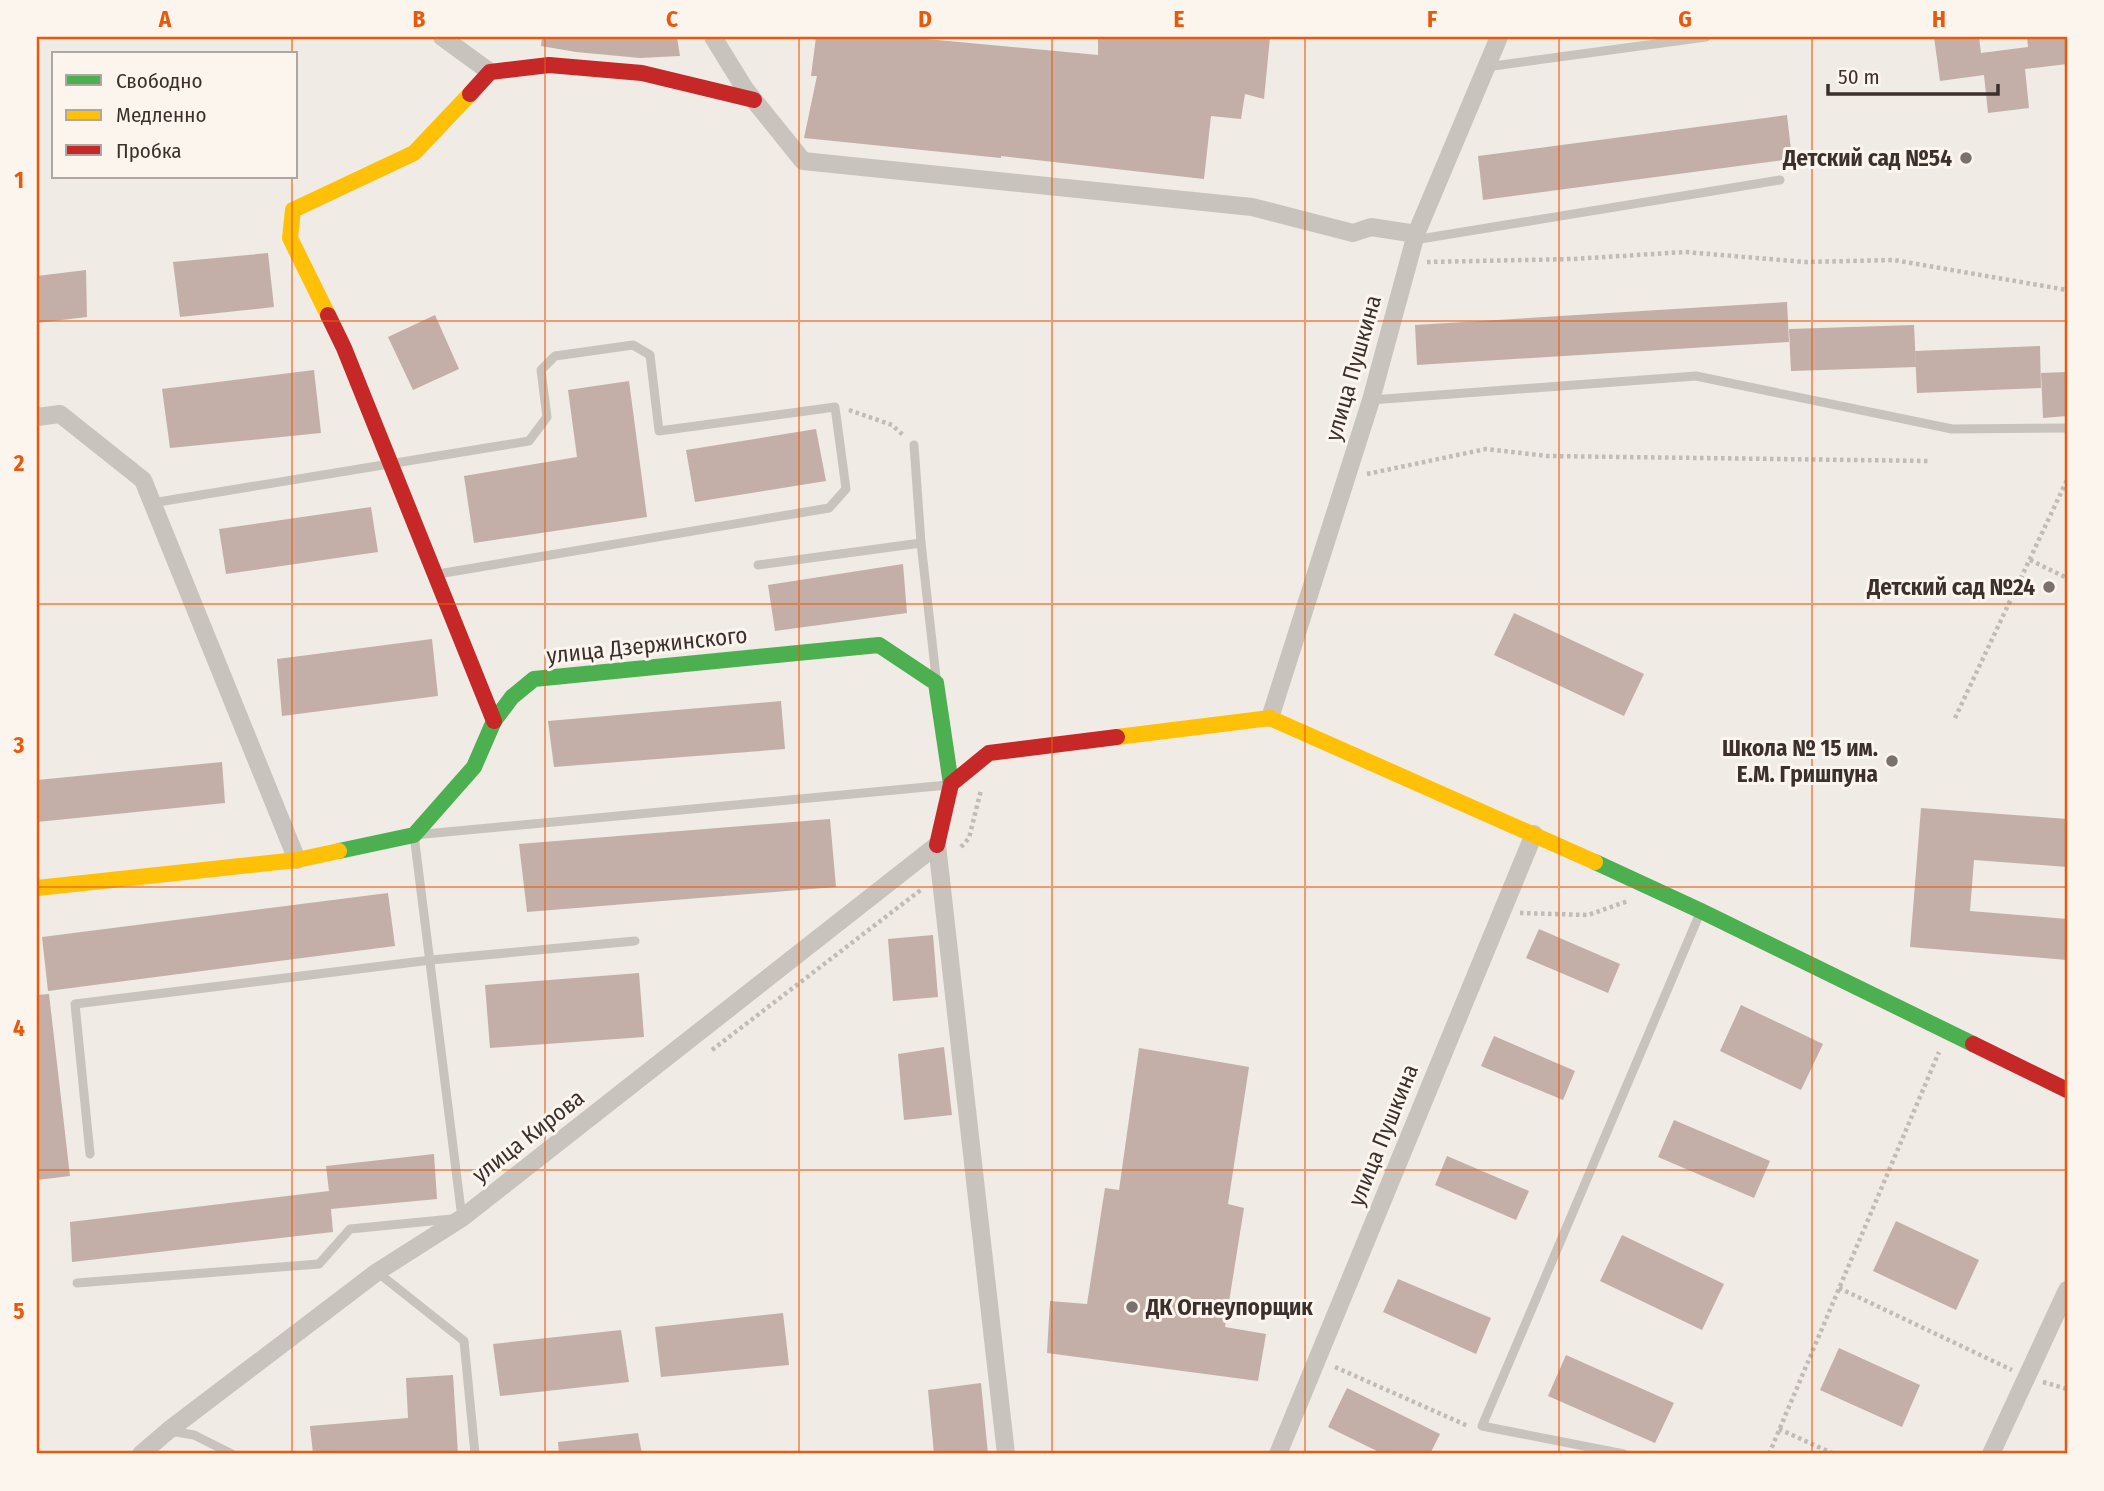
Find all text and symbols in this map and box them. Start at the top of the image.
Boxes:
text: A [158,5,172,33]
text: B [413,5,426,33]
text: C [666,5,678,33]
text: D [918,5,932,33]
text: E [1174,5,1185,33]
text: F [1427,5,1437,33]
text: G [1678,5,1692,33]
text: H [1932,5,1946,33]
legend [52,52,298,178]
scale bar [1828,52,1997,96]
text: 50 m [1838,64,1880,90]
text: Свободно [116,68,202,94]
text: Медленно [116,102,206,128]
text: Пробка [116,138,182,164]
place label: Детский сад №54 [1782,144,1952,172]
marker: Детский сад №54 [1958,150,1974,166]
text: 1 [14,166,24,194]
street label: улица Пушкина [1319,292,1387,444]
text: 2 [13,449,25,477]
place label: Детский сад №24 [1866,573,2035,601]
marker: Детский сад №24 [2041,579,2057,595]
street label: улица Дзержинского [545,621,749,669]
text: 3 [13,731,25,759]
place label: Школа № 15 им. Е.М. Гришпуна [1722,734,1878,788]
marker: Школа № 15 им. Е.М. Гришпуна [1884,753,1900,769]
text: 4 [13,1014,25,1042]
street label: улица Пушкина [1342,1060,1424,1210]
street label: улица Кирова [466,1084,590,1188]
place label: ДК Огнеупорщик [1145,1293,1313,1321]
text: 5 [13,1297,25,1325]
marker: ДК Огнеупорщик [1124,1299,1140,1315]

